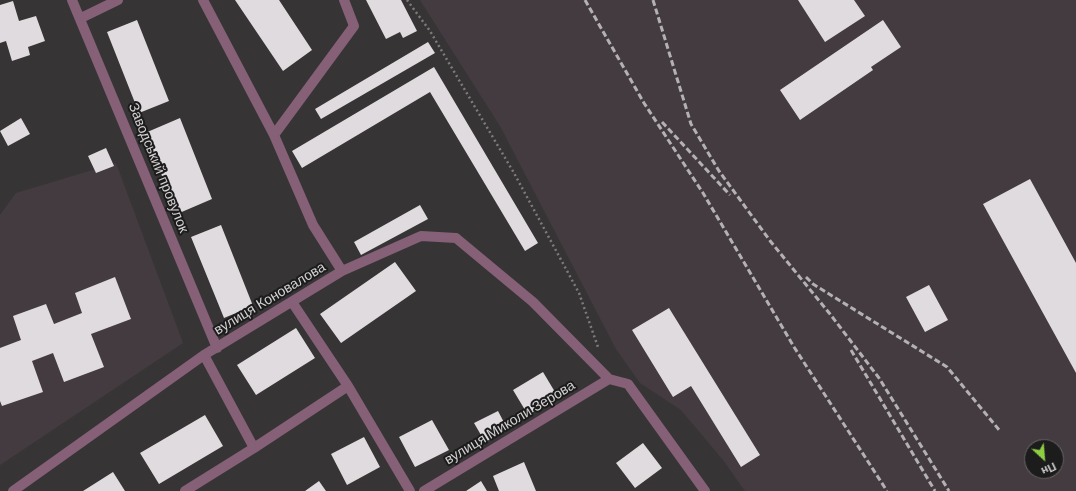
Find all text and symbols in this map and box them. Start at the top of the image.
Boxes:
street label: Заводський провулок [124,101,192,235]
street label: вулиця Коновалова [211,259,329,339]
street label: вулиця Миколи Зерова [442,377,578,469]
north arrow [1024,439,1064,479]
text: Пн [1040,460,1058,477]

